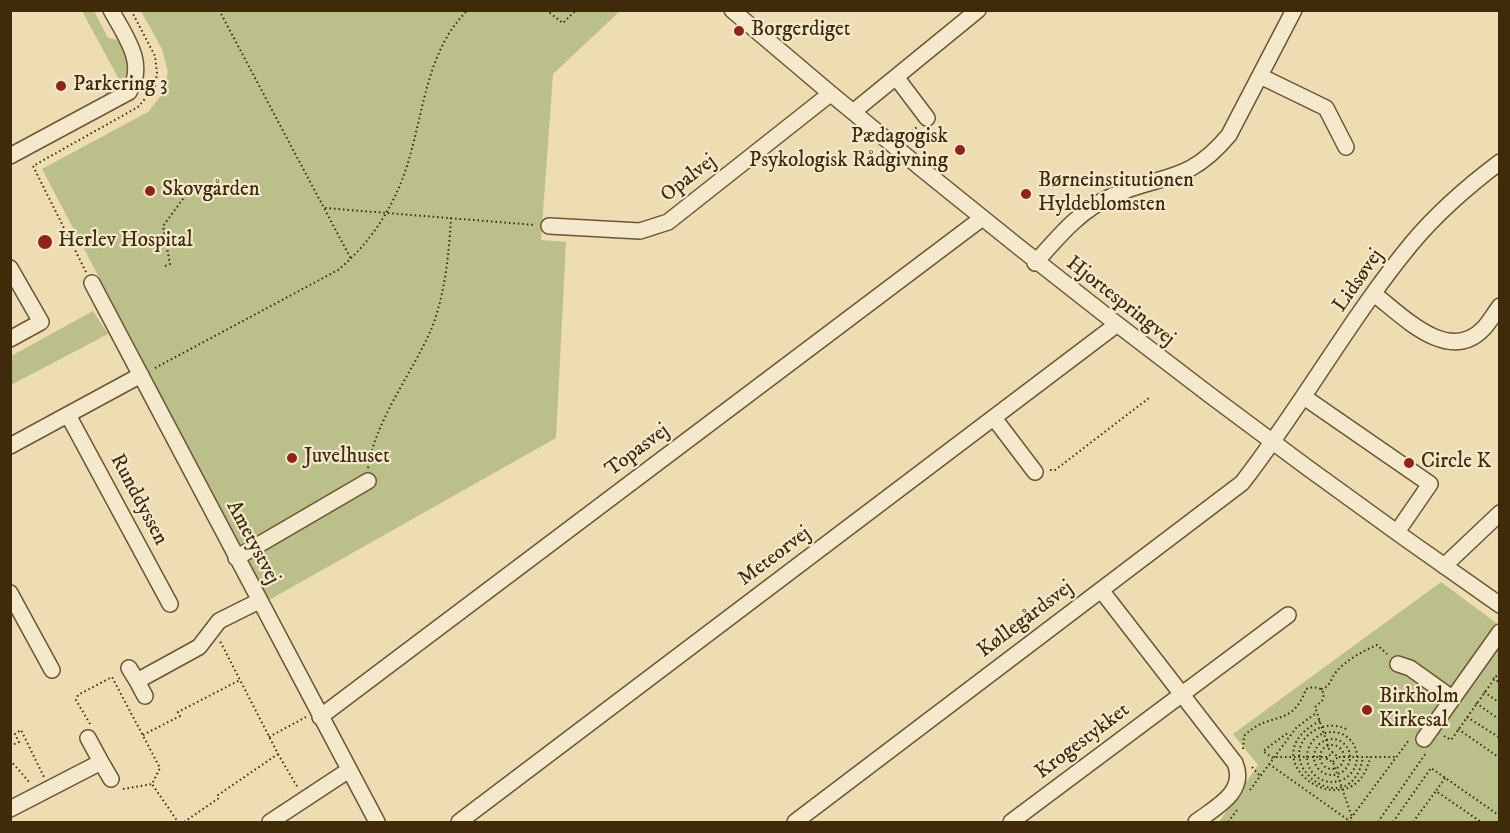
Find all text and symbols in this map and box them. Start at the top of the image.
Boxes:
place label: Borgerdiget [751,18,850,44]
marker: Borgerdiget [732,24,746,38]
place label: Parkering 3 [73,73,168,99]
marker: Parkering 3 [54,79,68,93]
place label: Pædagogisk Psykologisk Rådgivning [749,125,948,175]
marker: Pædagogisk Psykologisk Rådgivning [953,143,967,157]
street label: Opalvej [656,150,722,208]
place label: Børneinstitutionen Hyldeblomsten [1038,169,1194,219]
place label: Skovgården [162,178,260,204]
marker: Skovgården [143,184,157,198]
marker: Børneinstitutionen Hyldeblomsten [1019,187,1033,201]
place label: Herlev Hospital [58,229,193,255]
marker: Herlev Hospital [36,233,54,251]
street label: Lidsøvej [1328,245,1390,317]
street label: Hjortespringvej [1060,252,1180,352]
street label: Topasvej [601,419,675,483]
place label: Juvelhuset [304,445,390,471]
street label: Runddyssen [104,450,172,550]
place label: Circle K [1421,450,1491,476]
marker: Juvelhuset [285,451,299,465]
marker: Circle K [1402,456,1416,470]
street label: Ametystvej [219,497,285,589]
street label: Meteorvej [734,522,816,592]
street label: Køllegårdsvej [973,576,1079,664]
place label: Birkholm Kirkesal [1379,685,1459,735]
street label: Krogestykket [1031,698,1135,786]
marker: Birkholm Kirkesal [1360,703,1374,717]

